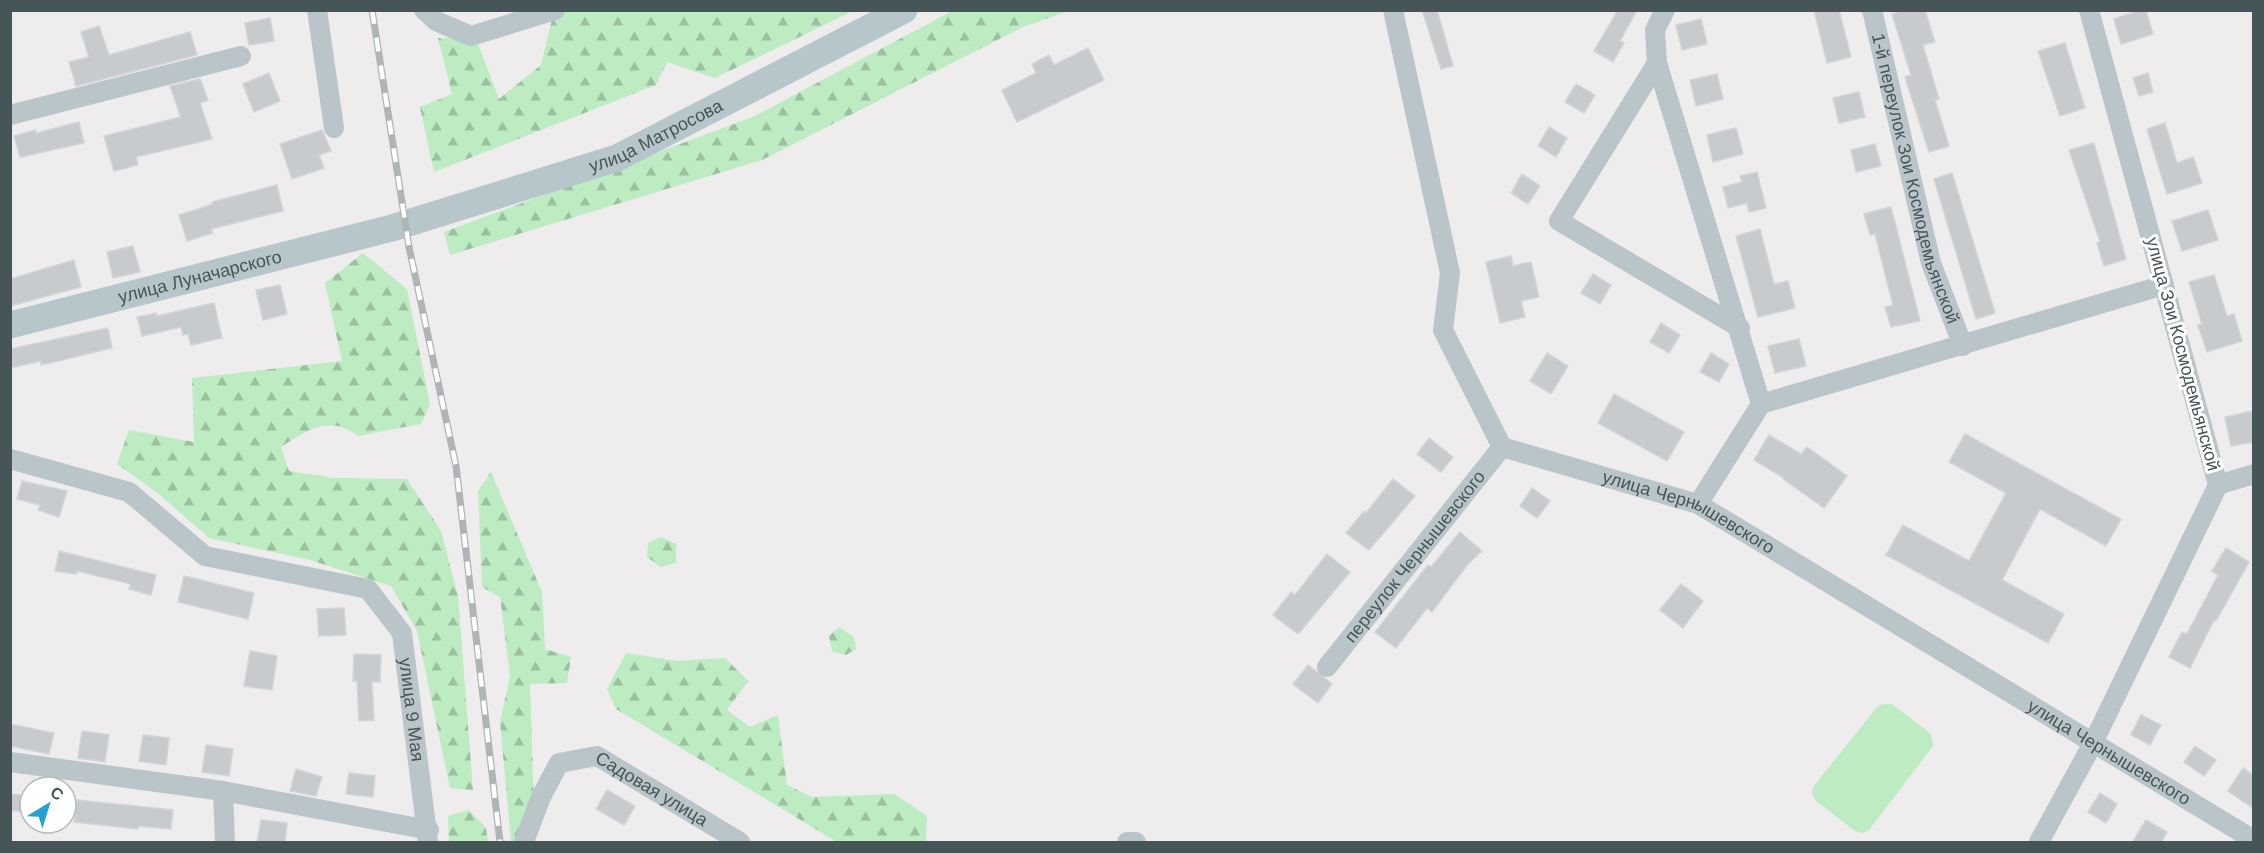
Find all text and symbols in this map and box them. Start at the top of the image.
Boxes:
street label: 1-й переулок Зои Космодемьянской [1868,31,1963,326]
street label: улица Матросова [586,95,727,176]
street label: улица Зои Космодемьянской [2142,235,2224,473]
street label: улица Луначарского [116,246,284,307]
street label: переулок Чернышевского [1340,467,1489,647]
street label: улица Чернышевского [1600,467,1778,558]
street label: улица 9 Мая [395,657,428,763]
street label: улица Чернышевского [2024,696,2194,809]
street label: Садовая улица [592,747,712,831]
north arrow [18,775,78,835]
text: С [47,783,67,804]

